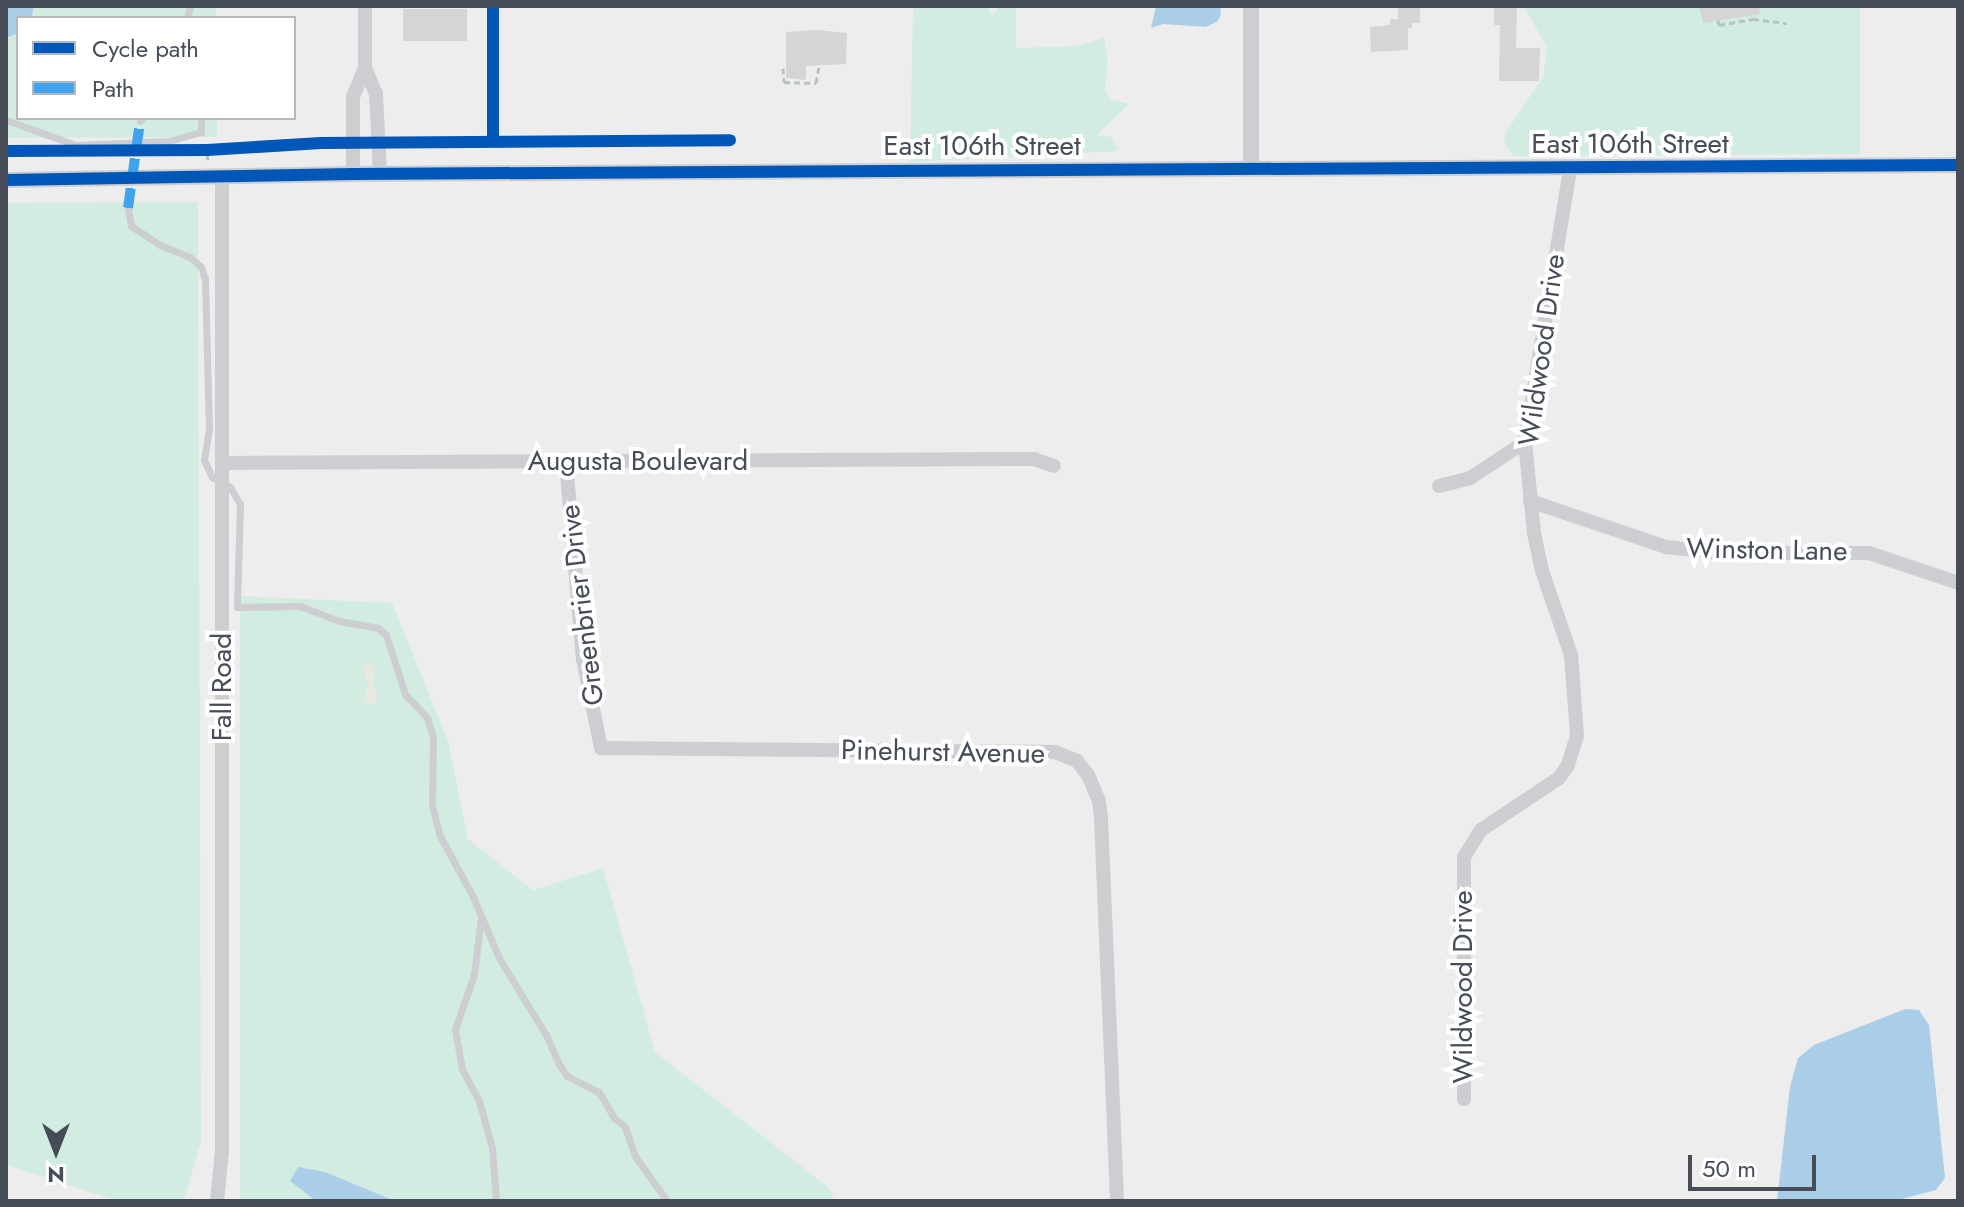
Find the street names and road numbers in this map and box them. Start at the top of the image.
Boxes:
street label: East 106th Street [1531,127,1729,161]
street label: East 106th Street [883,129,1081,163]
street label: Wildwood Drive [1512,252,1572,448]
street label: Augusta Boulevard [528,444,748,478]
street label: Greenbrier Drive [553,503,611,707]
street label: Winston Lane [1686,532,1848,568]
street label: Fall Road [205,633,239,741]
street label: Pinehurst Avenue [841,733,1045,771]
street label: Wildwood Drive [1446,890,1480,1084]

